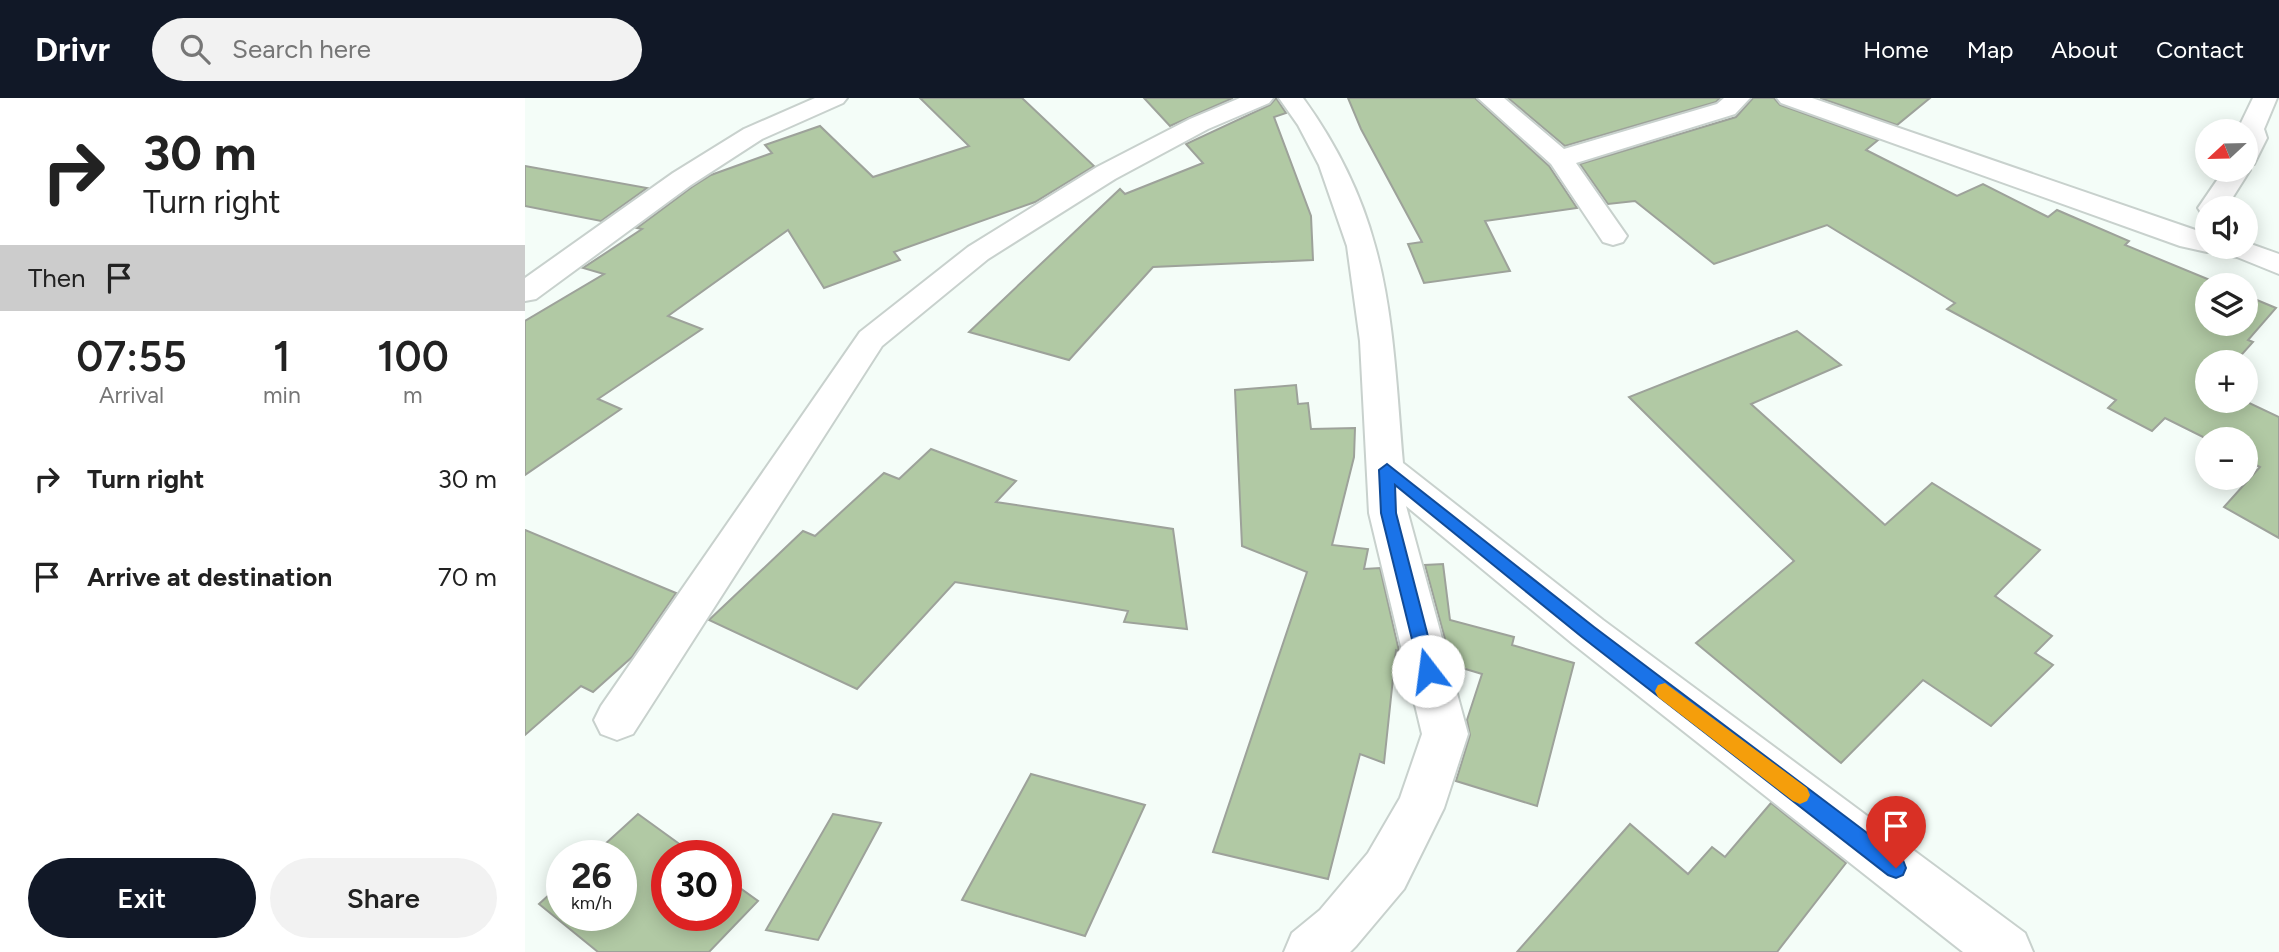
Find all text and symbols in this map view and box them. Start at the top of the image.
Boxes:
search box [152,18,642,81]
text: Drivr [35,30,110,69]
icon: search [176,30,214,68]
text: Search here [232,33,371,65]
text: Home [1863,35,1929,64]
text: Map [1967,35,2013,64]
text: About [2051,35,2118,64]
text: Contact [2156,35,2244,64]
north arrow [2195,119,2257,182]
map controls [2195,119,2258,490]
text: 30 m [143,123,256,182]
icon: right [28,126,119,217]
text: Turn right [143,183,281,221]
button: sound [2195,196,2258,259]
icon: arrive [100,259,138,297]
text: Then [28,262,86,294]
button: layers [2195,273,2258,336]
text: 07:55 [76,331,187,382]
text: 1 [273,331,291,382]
text: 100 [377,331,449,382]
button: + [2195,350,2258,413]
text: Arrival [99,381,164,409]
text: min [263,381,301,409]
text: m [403,381,423,409]
button: − [2195,427,2258,490]
icon: right [28,460,66,498]
text: Turn right [87,463,204,495]
text: 30 m [438,463,497,495]
icon: arrive [28,558,66,596]
text: Arrive at destination [87,561,332,593]
text: 70 m [438,561,497,593]
position arrow [1391,634,1465,708]
pin [1866,796,1926,868]
icon: arrive [1877,807,1915,845]
speed limit sign: 30 [651,840,742,931]
text: 26 [571,855,612,897]
button: Exit [28,858,256,938]
button: Share [270,858,497,938]
text: km/h [571,892,612,914]

